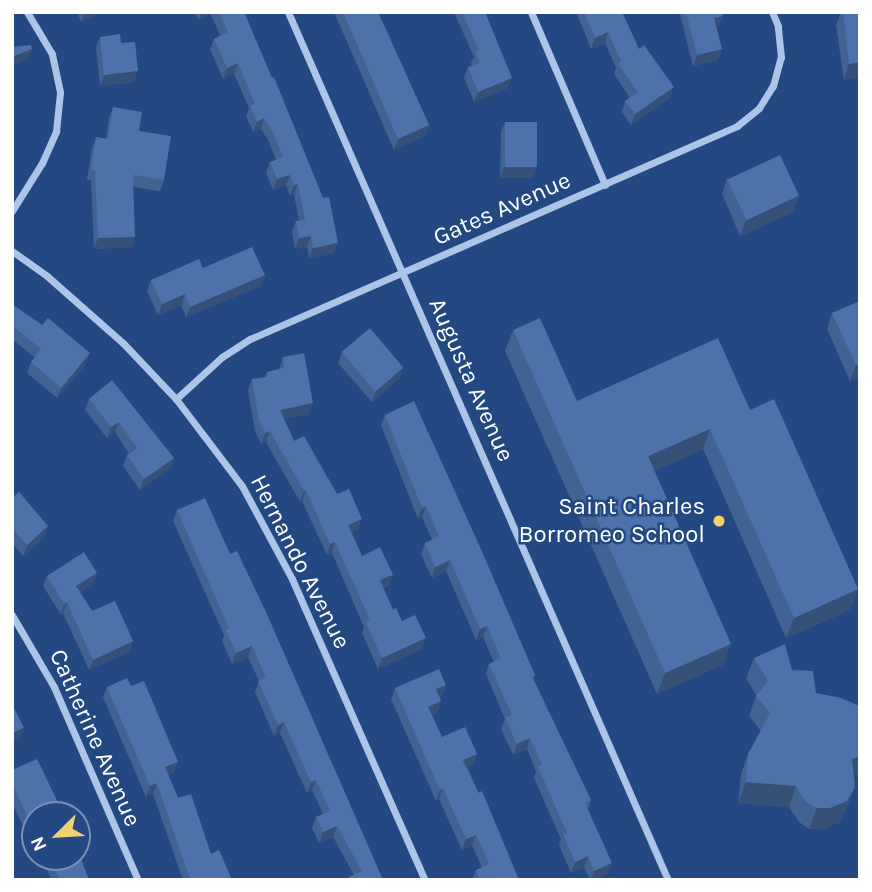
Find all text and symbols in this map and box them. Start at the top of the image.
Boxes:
street label: Gates Avenue [429,166,575,252]
street label: Augusta Avenue [422,294,520,466]
street label: Hernando Avenue [244,470,356,654]
place label: Saint Charles Borromeo School [519,493,705,549]
marker: Saint Charles Borromeo School [711,513,727,529]
street label: Catherine Avenue [43,645,147,831]
north arrow [21,801,91,871]
text: N [26,833,51,854]

